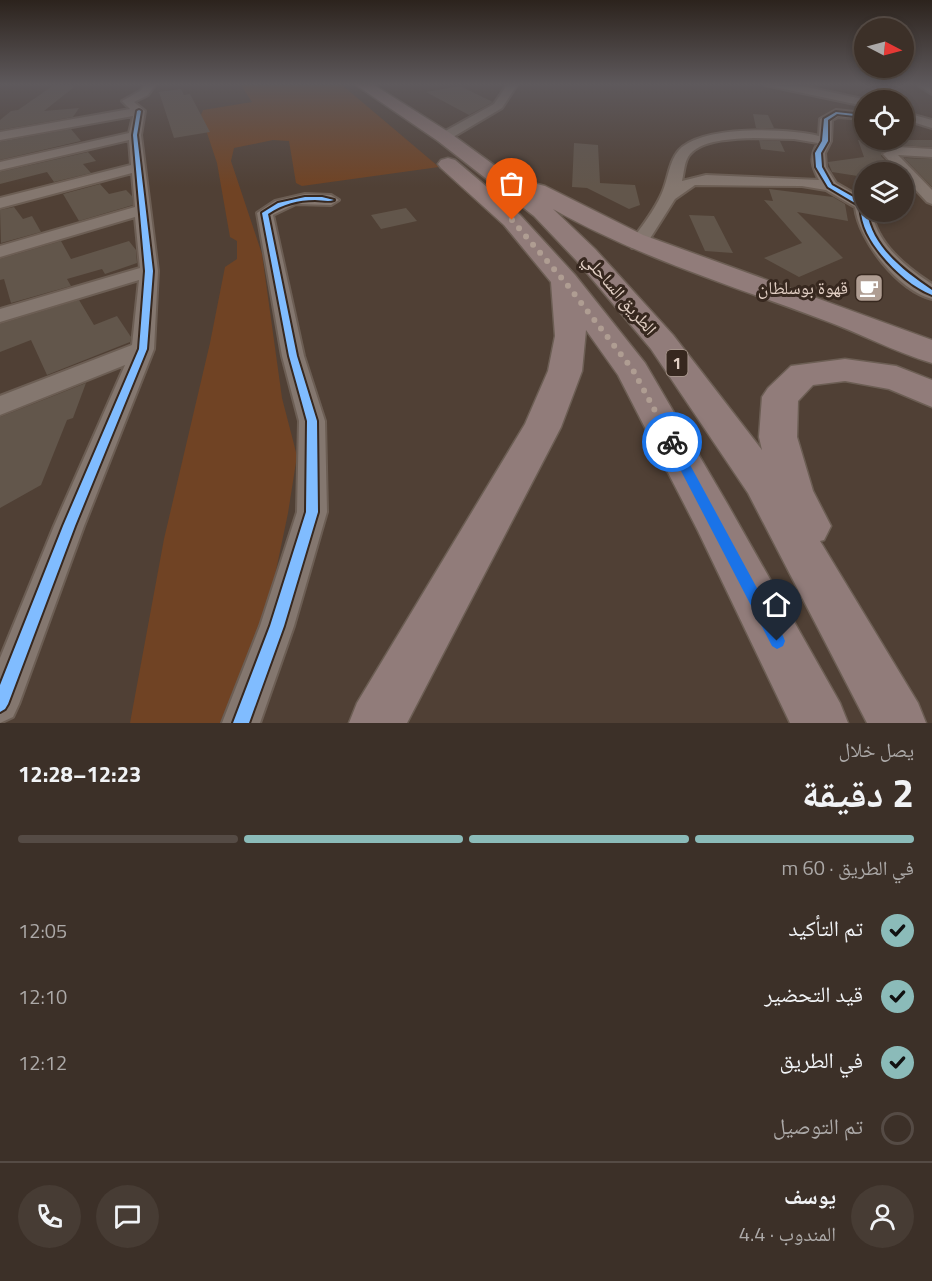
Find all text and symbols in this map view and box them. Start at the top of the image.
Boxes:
north arrow [854,18,914,78]
map controls [854,18,914,222]
button: locate [854,90,914,150]
pin [486,158,537,220]
button: layers [854,162,914,222]
icon: bag [495,167,528,200]
street label: الطريق الساحلي [576,247,664,342]
cafe icon: قهوة بوسلطان [853,272,885,304]
place label: قهوة بوسلطان [758,274,848,301]
road number: 1 [666,350,688,376]
courier [642,412,702,472]
icon: bike [656,426,689,459]
pin [751,579,802,641]
icon: home [760,588,793,621]
text: يصل خلال [839,734,914,765]
text: 12:23–12:28 [18,757,141,791]
text: 2 دقيقة [802,763,914,822]
text: في الطريق · 60 m [781,852,914,883]
text: تم التأكيد [788,911,863,945]
icon: check [881,914,914,947]
text: 12:05 [18,915,67,946]
text: قيد التحضير [764,977,863,1011]
icon: check [881,980,914,1013]
text: 12:10 [18,981,67,1012]
text: في الطريق [780,1043,863,1077]
icon: check [881,1046,914,1079]
text: 12:12 [18,1047,67,1078]
text: تم التوصيل [773,1109,863,1143]
text: يوسف [784,1179,836,1213]
button: phone [18,1185,81,1248]
button: chat [96,1185,159,1248]
button: person [851,1185,914,1248]
text: المندوب · 4.4 [739,1218,836,1249]

